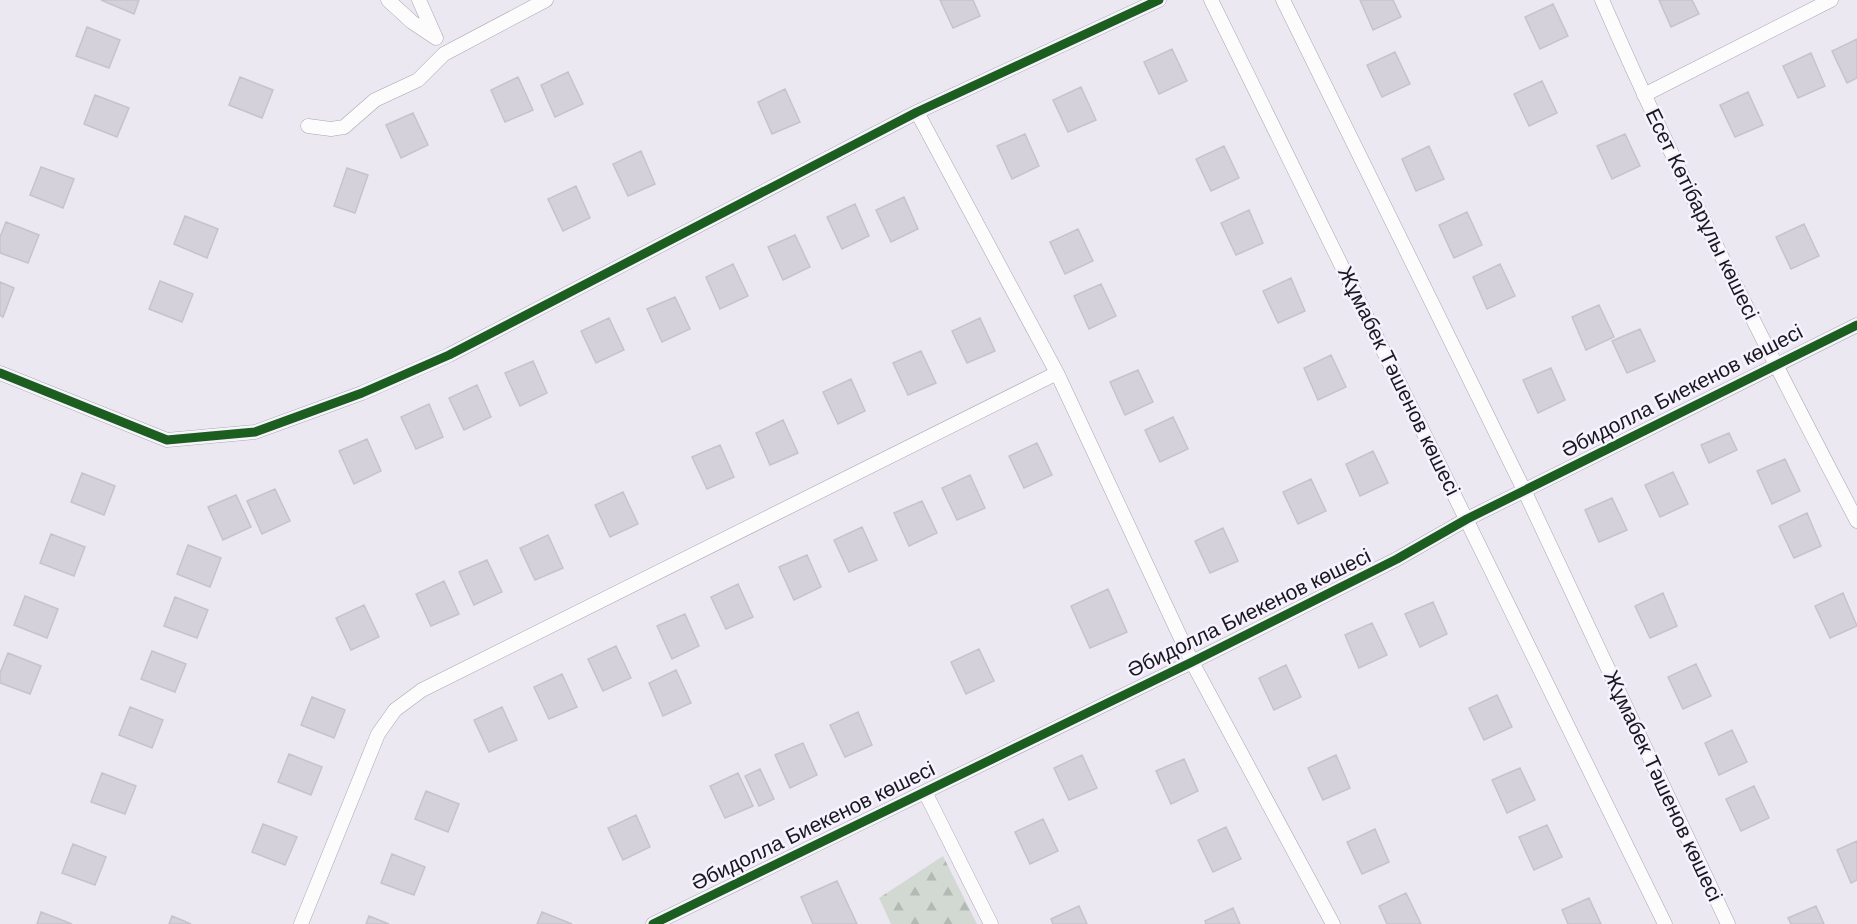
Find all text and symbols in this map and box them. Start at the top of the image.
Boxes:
street label: Есет Көтібарұлы көшесі [1639,104,1765,324]
street label: Жұмабек Тәшенов көшесі [1331,262,1467,500]
street label: Әбидолла Биекенов көшесі [1556,318,1808,464]
street label: Әбидолла Биекенов көшесі [1123,542,1375,684]
street label: Жұмабек Тәшенов көшесі [1597,666,1729,906]
street label: Әбидолла Биекенов көшесі [687,755,939,897]

